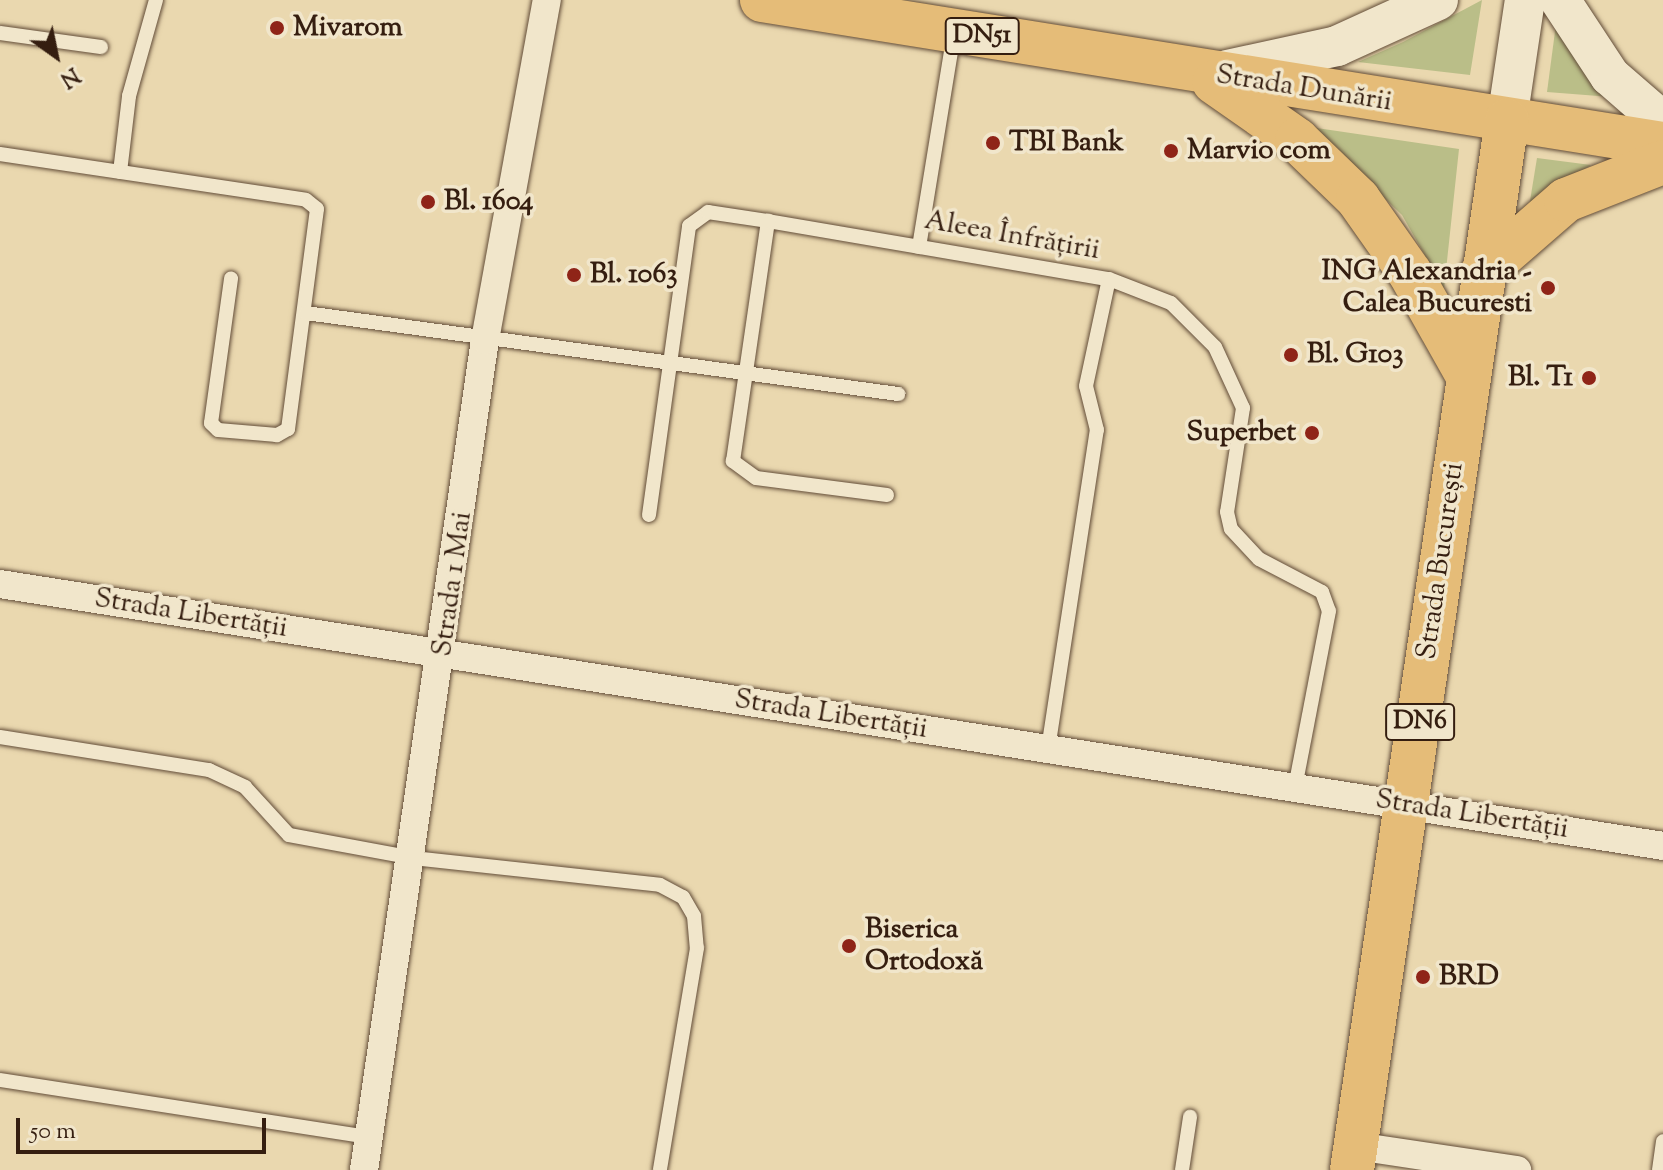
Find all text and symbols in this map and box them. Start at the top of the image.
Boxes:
place label: Mivarom [293,11,403,45]
road number: DN51 [944,14,1020,58]
north arrow [16,16,96,96]
marker: Mivarom [268,19,286,37]
text: N [53,58,85,94]
street label: Strada Dunării [1214,59,1394,119]
place label: TBI Bank [1009,126,1124,160]
marker: TBI Bank [984,134,1002,152]
place label: Marvio com [1187,134,1331,168]
marker: Marvio com [1162,142,1180,160]
place label: Bl. 1604 [444,185,533,219]
marker: Bl. 1604 [419,193,437,211]
street label: Aleea Înfrățirii [922,204,1102,268]
place label: ING Alexandria - Calea Bucuresti [1322,255,1532,321]
place label: Bl. 1063 [590,258,678,292]
marker: Bl. 1063 [565,266,583,284]
marker: ING Alexandria - Calea Bucuresti [1539,279,1557,297]
place label: Bl. G103 [1307,338,1404,372]
marker: Bl. G103 [1282,346,1300,364]
place label: Bl. T1 [1508,361,1573,395]
marker: Bl. T1 [1580,369,1598,387]
place label: Superbet [1187,416,1296,450]
marker: Superbet [1303,424,1321,442]
street label: Strada București [1411,460,1471,662]
street label: Strada 1 Mai [426,509,480,659]
street label: Strada Libertății [92,582,290,646]
street label: Strada Libertății [732,683,930,747]
road number: DN6 [1384,700,1456,744]
street label: Strada Libertății [1373,783,1571,847]
place label: Biserica Ortodoxă [865,913,983,979]
marker: Biserica Ortodoxă [840,937,858,955]
place label: BRD [1439,960,1499,994]
marker: BRD [1414,968,1432,986]
scale bar [20,1102,270,1152]
text: 50 m [30,1115,76,1149]

